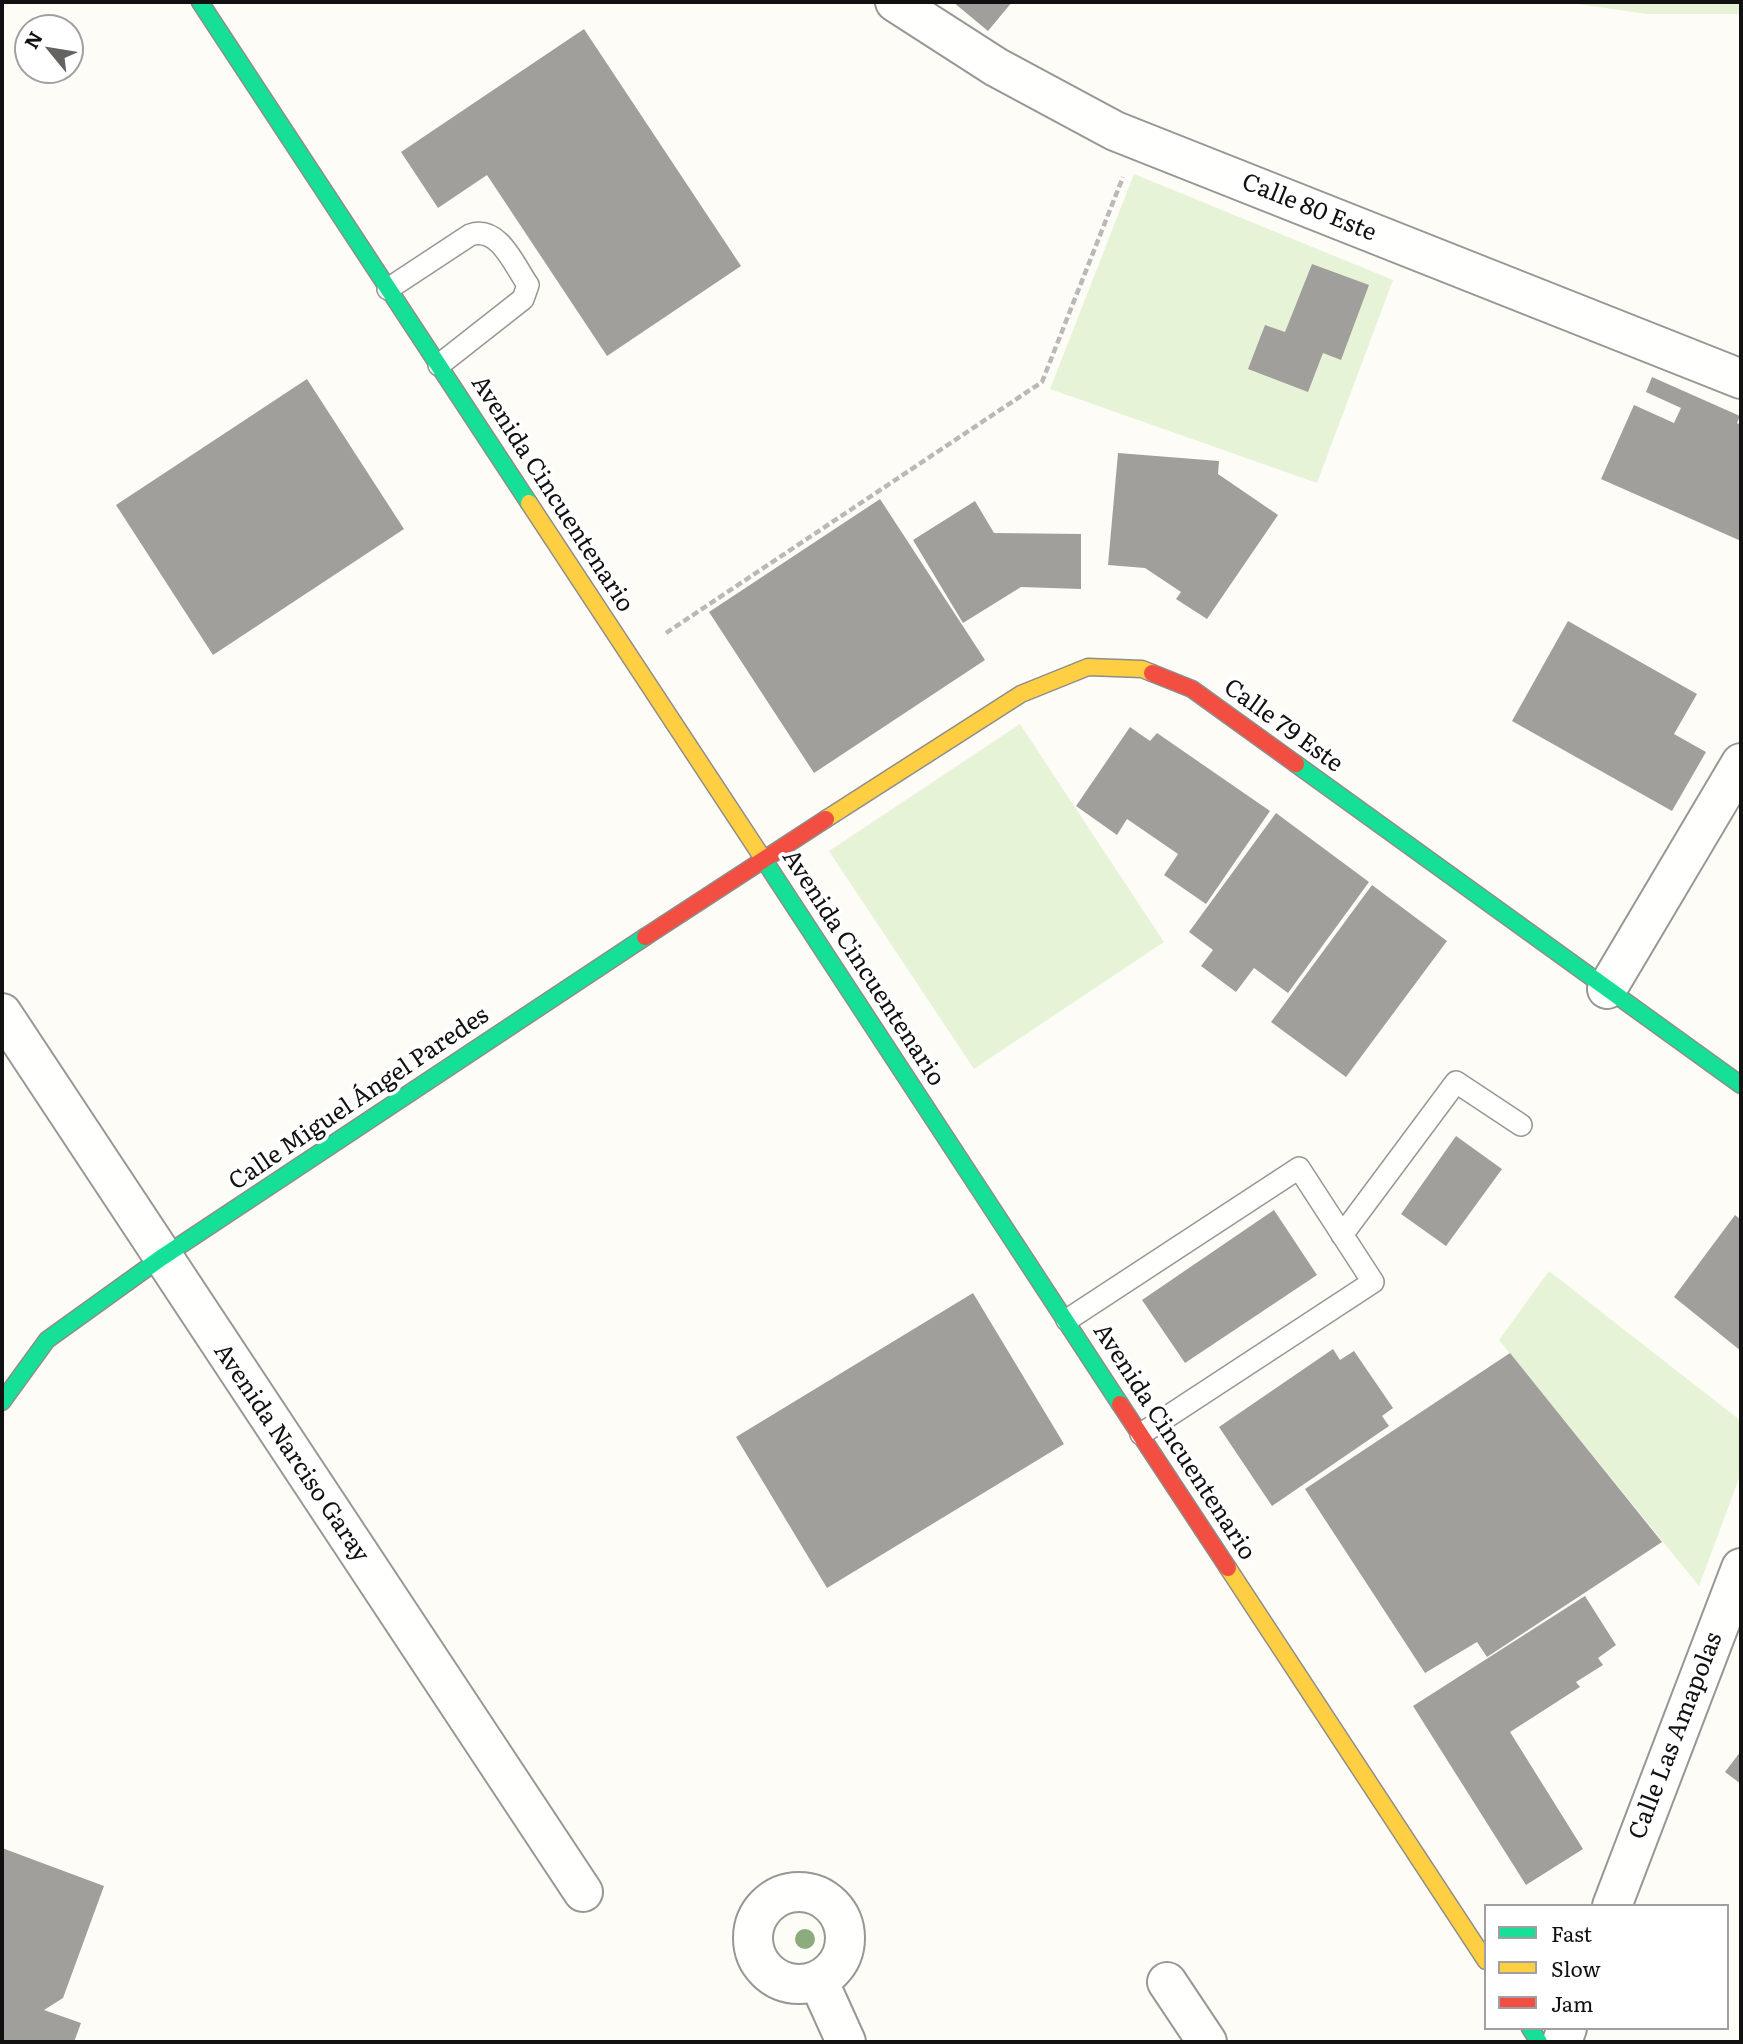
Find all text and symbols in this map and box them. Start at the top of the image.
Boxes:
north arrow [14,14,84,84]
text: N [16,26,49,53]
street label: Calle 80 Este [1238,168,1380,248]
street label: Avenida Cincuentenario [465,370,639,618]
street label: Calle 79 Este [1218,673,1348,779]
street label: Avenida Cincuentenario [776,844,950,1092]
street label: Calle Miguel Ángel Paredes [224,1001,494,1197]
street label: Avenida Cincuentenario [1087,1318,1261,1566]
street label: Avenida Narciso Garay [207,1338,375,1568]
street label: Calle Las Amapolas [1623,1628,1729,1844]
legend [1484,1904,1729,2030]
text: Fast [1551,1917,1592,1948]
text: Slow [1551,1952,1601,1983]
text: Jam [1551,1987,1593,2018]

